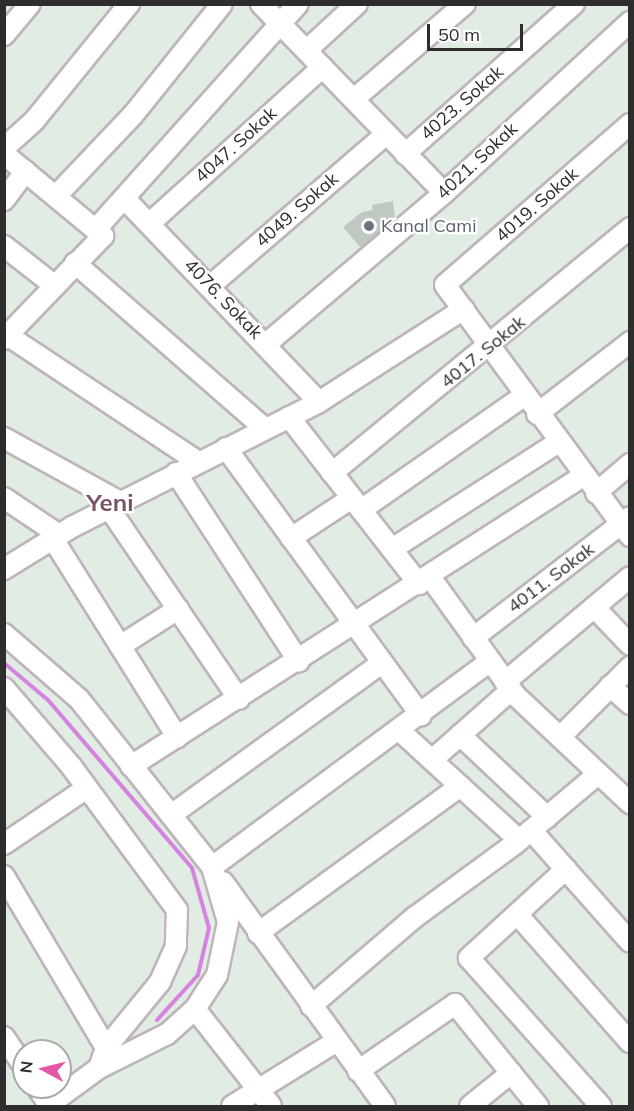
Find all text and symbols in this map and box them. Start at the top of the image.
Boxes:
scale bar [430,12,526,50]
text: 50 m [438,23,480,46]
street label: 4023. Sokak [416,61,508,145]
street label: 4047. Sokak [191,103,281,187]
street label: 4021. Sokak [432,118,522,204]
street label: 4019. Sokak [491,163,583,247]
street label: 4049. Sokak [251,168,343,252]
place label: Kanal Cami [381,215,476,237]
marker: Kanal Cami [362,219,376,233]
street label: 4076. Sokak [180,255,266,343]
street label: 4017. Sokak [436,311,530,393]
district label: Yeni [87,489,133,517]
street label: 4011. Sokak [503,538,599,618]
north arrow [12,1039,72,1099]
text: N [15,1060,37,1074]

